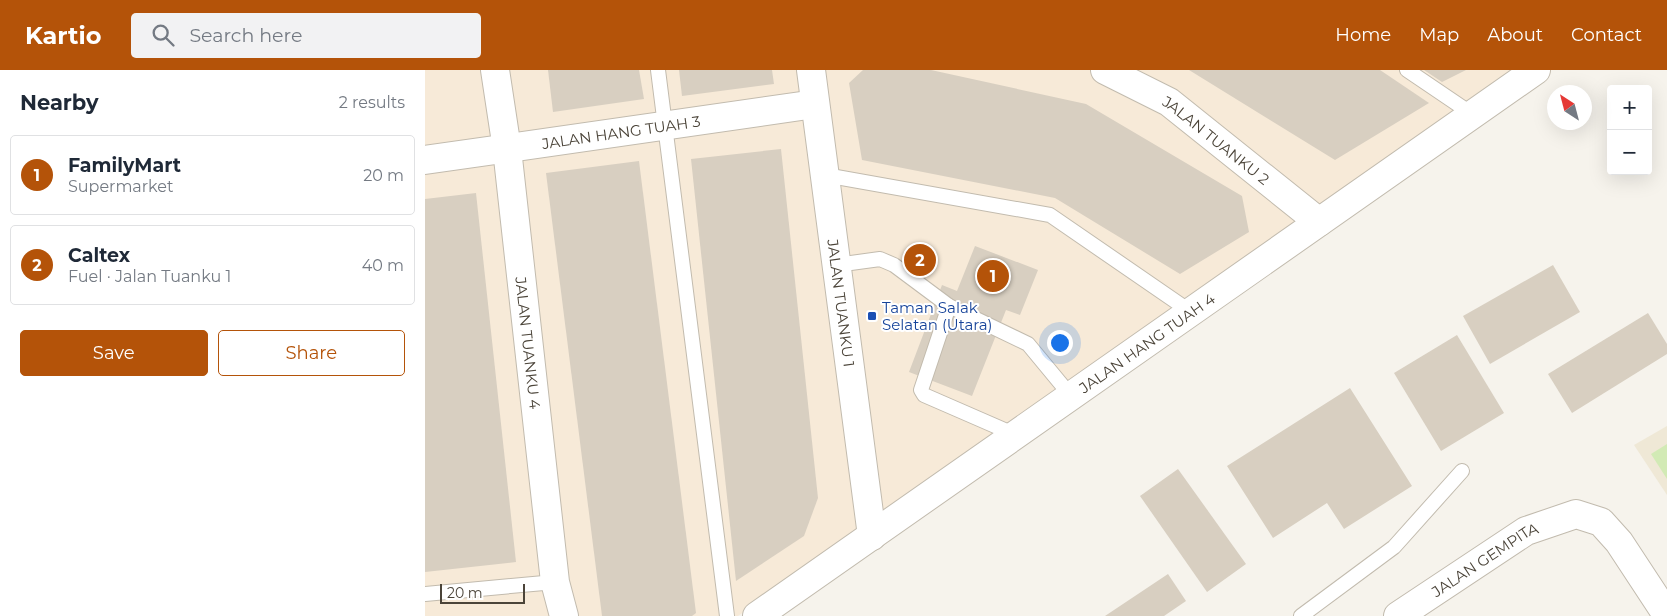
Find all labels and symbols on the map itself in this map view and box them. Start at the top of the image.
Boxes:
north arrow [1547,85,1592,130]
street label: JALAN TUANKU 2 [1159,91,1274,188]
street label: JALAN HANG TUAH 3 [539,111,702,153]
street label: JALAN TUANKU 1 [824,237,859,368]
pin: 2 [904,241,936,279]
pin: 1 [977,257,1009,295]
street label: JALAN TUANKU 4 [512,275,545,410]
street label: JALAN HANG TUAH 4 [1074,289,1218,397]
place label: Taman Salak Selatan (Utara) [882,298,993,334]
marker: Taman Salak Selatan (Utara) [866,310,878,322]
your location [1047,330,1073,356]
street label: JALAN GEMPITA [1427,518,1541,601]
scale bar [440,581,525,604]

